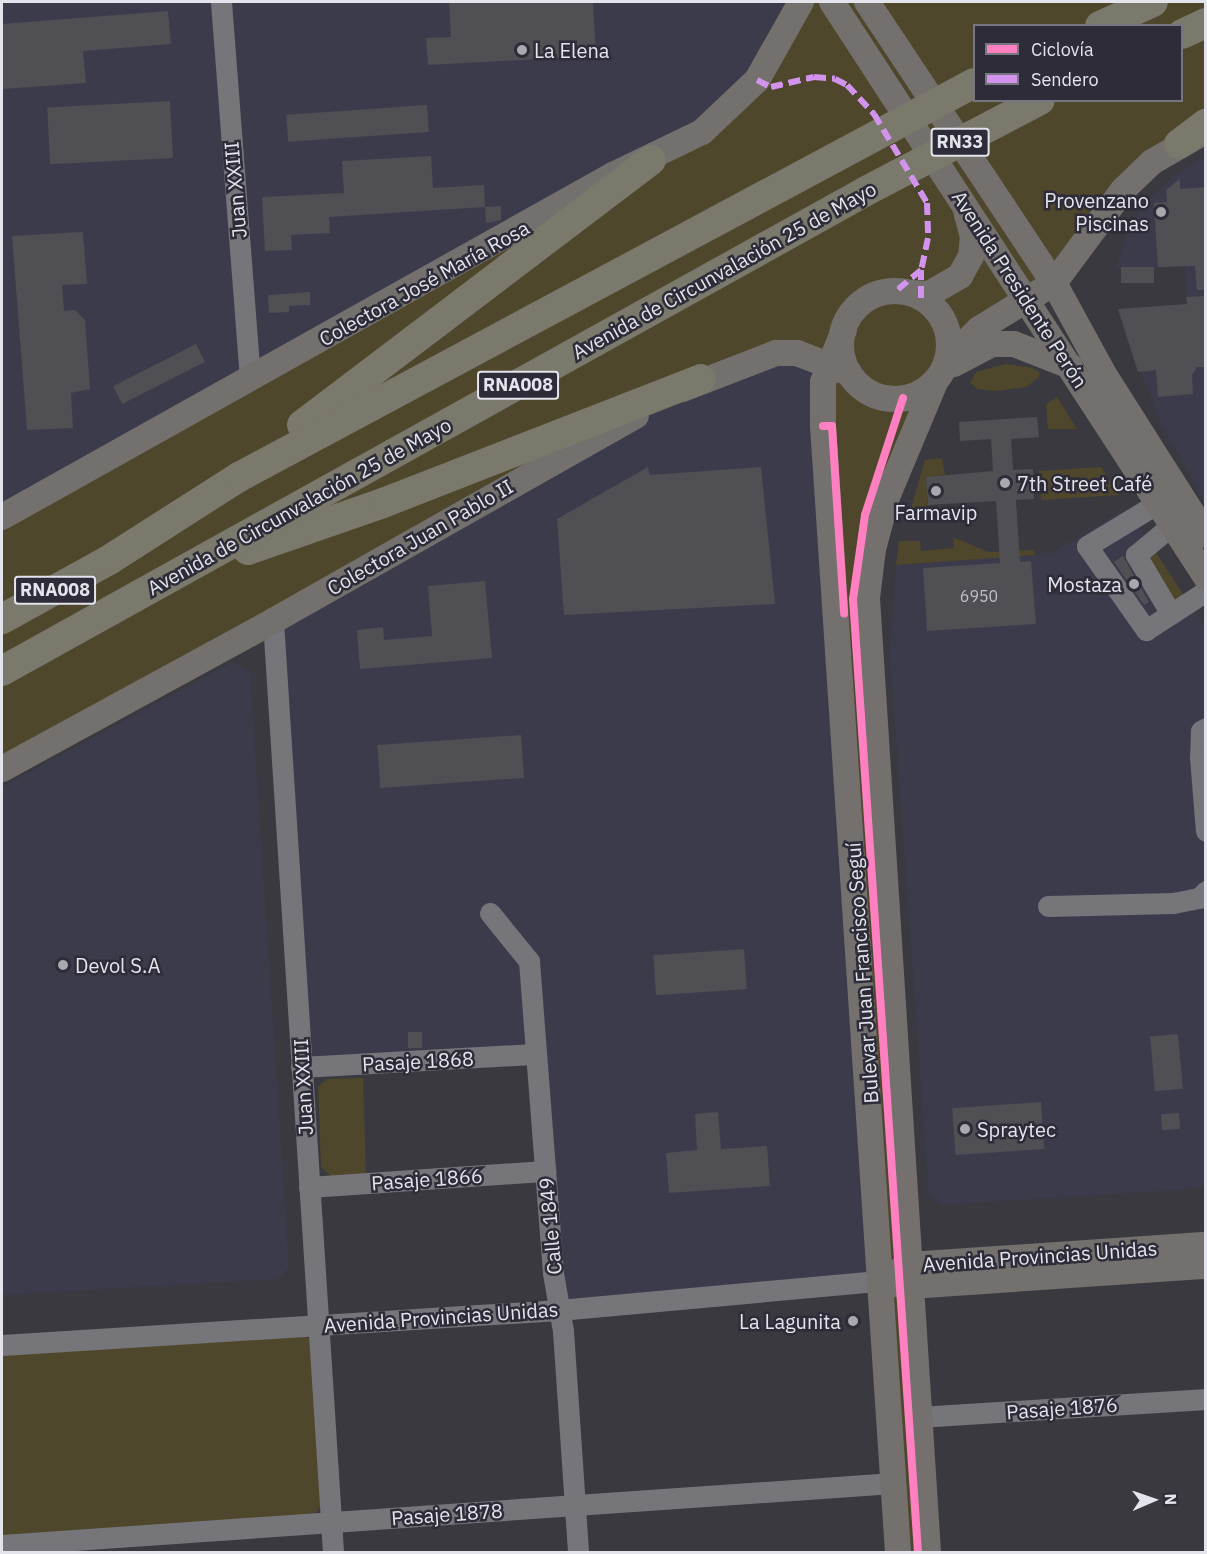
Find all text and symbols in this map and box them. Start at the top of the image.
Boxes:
legend [973,24,1183,102]
place label: La Elena [534,38,610,62]
text: Ciclovía [1031,38,1094,61]
marker: La Elena [515,43,529,57]
text: Sendero [1031,68,1098,91]
road number: RN33 [930,127,990,157]
street label: Juan XXIII [219,141,251,239]
street label: Avenida de Circunvalación 25 de Mayo [568,176,880,364]
street label: Avenida Presidente Perón [947,186,1093,392]
place label: Provenzano Piscinas [1044,189,1149,236]
marker: Provenzano Piscinas [1154,205,1168,219]
street label: Colectora José María Rosa [315,215,533,351]
road number: RNA008 [476,370,560,400]
street label: Avenida de Circunvalación 25 de Mayo [143,412,455,600]
place label: 7th Street Café [1017,471,1152,495]
street label: Colectora Juan Pablo II [323,474,517,600]
marker: 7th Street Café [998,476,1012,490]
marker: Farmavip [929,484,943,498]
place label: Farmavip [895,500,977,524]
place label: Mostaza [1047,572,1122,596]
road number: RNA008 [13,575,97,605]
marker: Mostaza [1127,577,1141,591]
house number: 6950 [960,586,998,606]
street label: Bulevar Juan Francisco Seguí [841,842,883,1104]
place label: Devol S.A [75,953,160,977]
marker: Devol S.A [56,958,70,972]
street label: Juan XXIII [288,1038,318,1136]
street label: Pasaje 1868 [362,1046,474,1076]
place label: Spraytec [977,1117,1056,1141]
marker: Spraytec [958,1122,972,1136]
street label: Pasaje 1866 [370,1163,484,1195]
street label: Calle 1849 [534,1176,566,1276]
street label: Avenida Provincias Unidas [922,1236,1158,1276]
street label: Avenida Provincias Unidas [323,1297,559,1337]
place label: La Lagunita [739,1309,841,1333]
marker: La Lagunita [846,1314,860,1328]
street label: Pasaje 1876 [1005,1392,1119,1424]
north arrow [1123,1470,1183,1530]
text: N [1161,1493,1181,1506]
street label: Pasaje 1878 [390,1498,504,1530]

